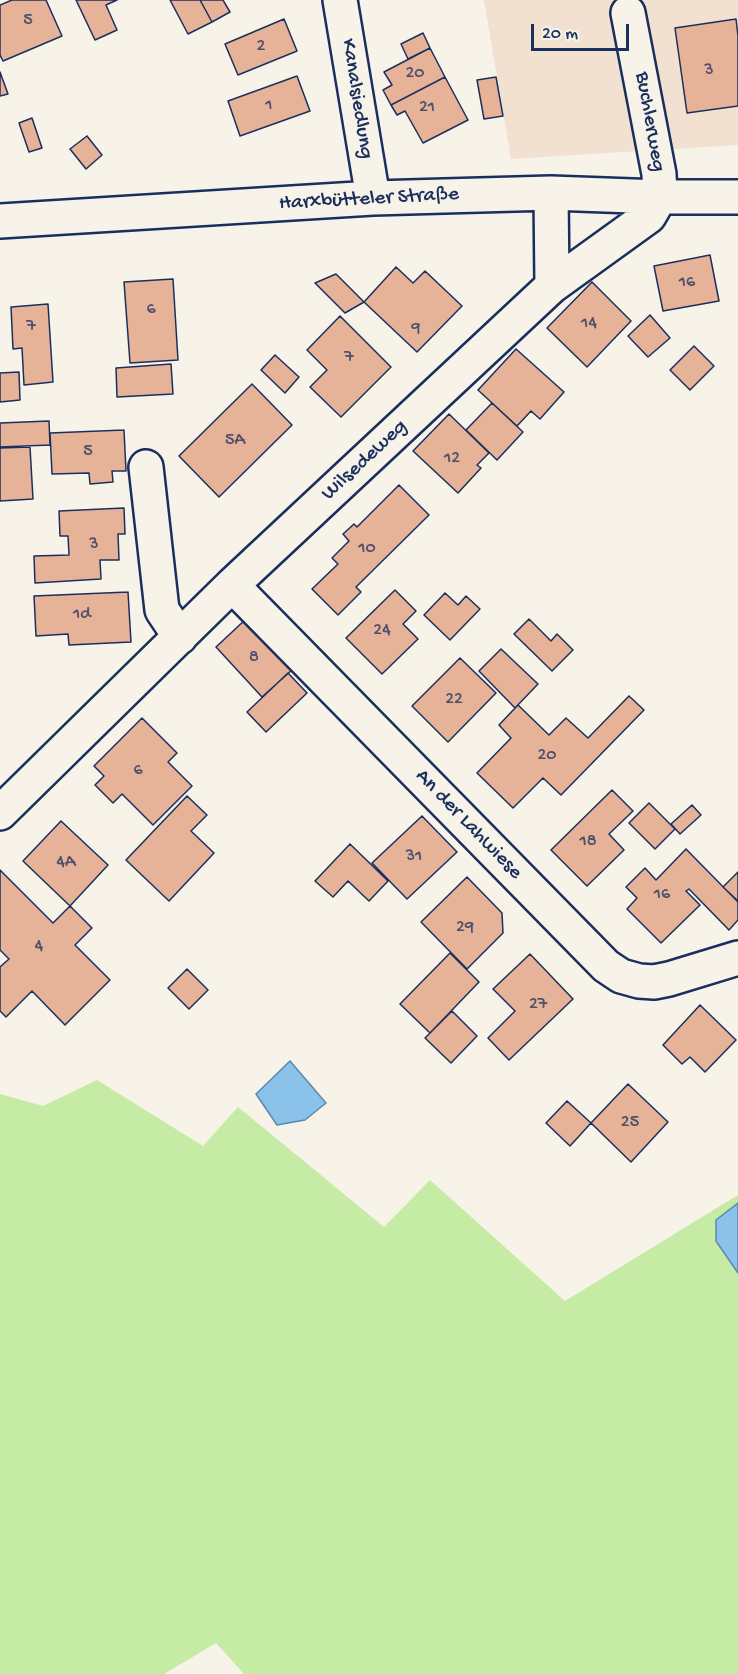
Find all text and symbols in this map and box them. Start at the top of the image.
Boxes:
house number: 5 [23,10,33,32]
scale bar [534,12,632,50]
text: 20 m [542,24,578,45]
house number: 2 [257,36,265,58]
street label: Kanalsiedlung [334,37,378,161]
house number: 3 [704,60,714,82]
house number: 20 [405,63,425,85]
street label: Buchlerweg [628,70,670,174]
house number: 1 [265,95,273,117]
house number: 21 [419,97,435,119]
street label: Harxbütteler Straße [279,183,459,217]
house number: 16 [679,272,695,294]
house number: 6 [146,299,156,321]
house number: 14 [581,313,597,335]
house number: 7 [26,316,36,338]
house number: 9 [411,318,421,340]
house number: 7 [344,347,354,369]
street label: Wilsedeweg [317,415,413,507]
house number: 5A [225,430,245,452]
house number: 5 [83,441,93,463]
house number: 12 [444,448,460,470]
house number: 3 [89,534,99,556]
house number: 10 [358,538,376,560]
house number: 1d [73,604,91,626]
house number: 24 [373,620,391,642]
house number: 8 [249,647,259,669]
house number: 22 [445,689,463,711]
house number: 20 [537,745,557,767]
house number: 6 [133,760,143,782]
street label: An der Lahwiese [409,765,527,885]
house number: 18 [579,831,597,853]
house number: 31 [406,846,422,868]
house number: 4A [56,852,76,874]
house number: 16 [654,884,670,906]
house number: 29 [456,917,474,939]
house number: 4 [35,936,43,958]
house number: 27 [529,994,547,1016]
house number: 25 [621,1112,639,1134]

